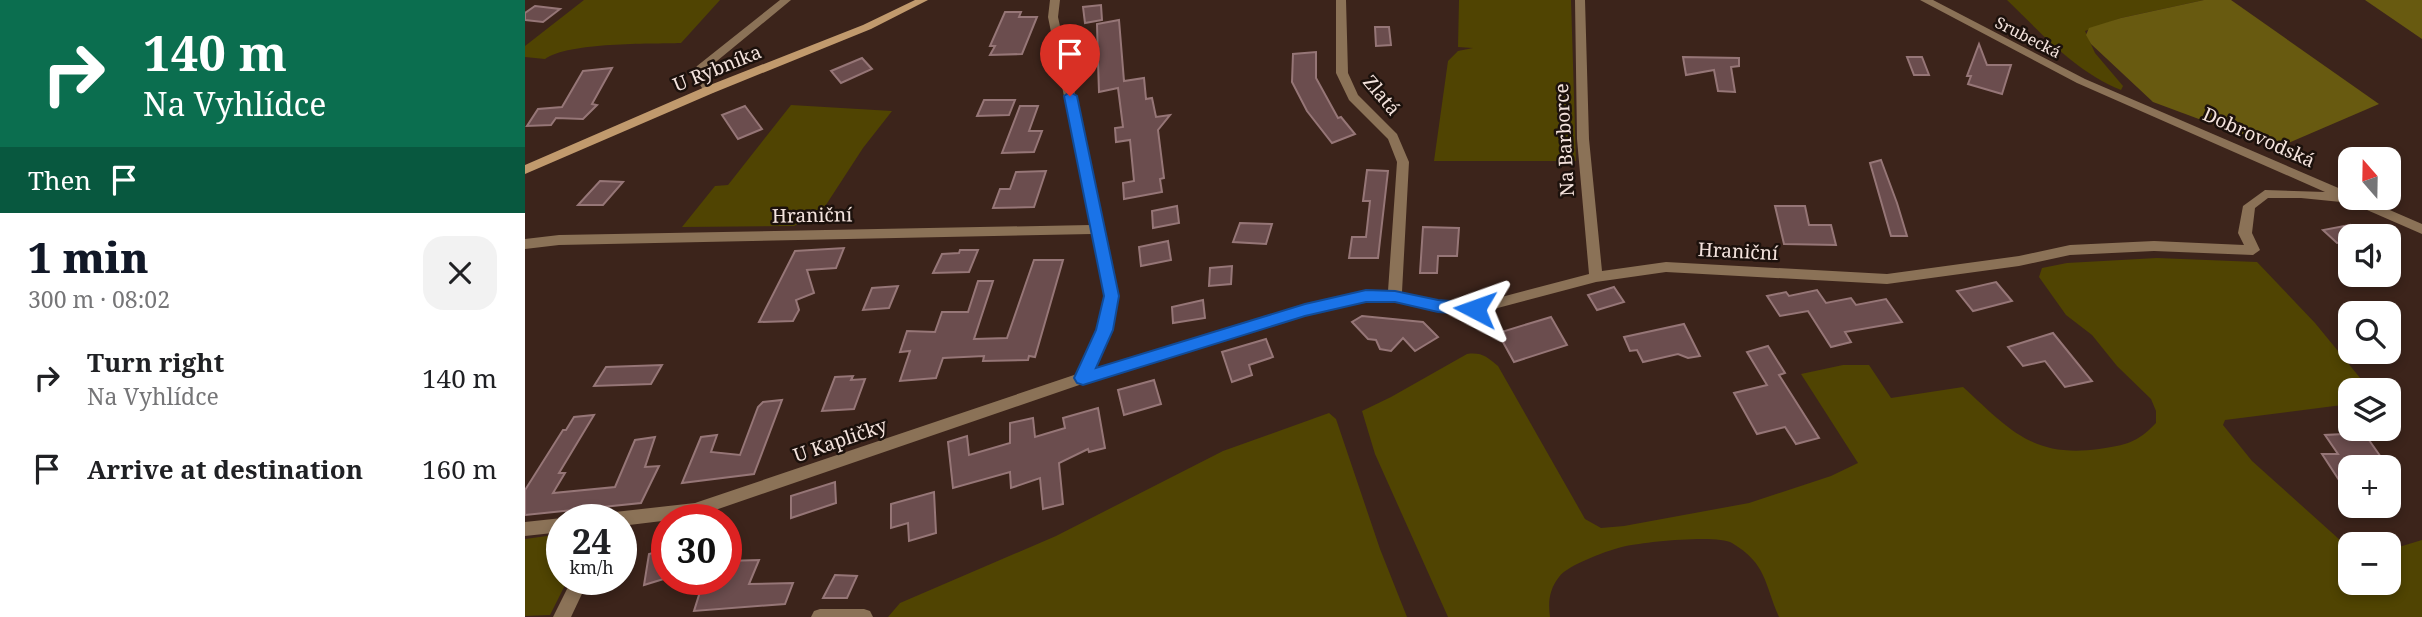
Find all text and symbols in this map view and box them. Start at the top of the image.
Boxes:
street label: Srubecká [1991,11,2065,63]
text: 140 m [143,19,287,85]
pin [1040,24,1100,96]
icon: right [28,28,119,119]
icon: arrive [1051,35,1089,73]
street label: U Rybníka [669,38,765,98]
street label: Zlatá [1358,69,1406,121]
text: Na Vyhlídce [143,82,326,125]
street label: Na Barborce [1548,83,1580,197]
street label: Dobrovodská [2199,101,2319,173]
north arrow [2338,147,2401,210]
map controls [2338,147,2401,595]
icon: arrive [105,161,143,199]
text: Then [28,162,91,198]
street label: Hraniční [772,201,852,229]
button: sound [2338,224,2401,287]
text: 1 min [28,228,149,285]
button: close [423,236,497,310]
street label: Hraniční [1697,236,1779,266]
position arrow [1438,272,1512,346]
text: 300 m · 08:02 [28,283,170,315]
button: search [2338,301,2401,364]
text: Turn right [87,344,224,380]
icon: right [28,359,66,397]
text: 140 m [422,360,497,396]
button: layers [2338,378,2401,441]
text: Na Vyhlídce [87,380,219,412]
street label: U Kapličky [790,412,891,468]
icon: arrive [28,450,66,488]
text: Arrive at destination [87,451,363,487]
text: 160 m [422,451,497,487]
button: + [2338,455,2401,518]
speed limit sign: 30 [651,504,742,595]
text: 24 [572,517,611,564]
button: − [2338,532,2401,595]
text: km/h [569,555,614,579]

